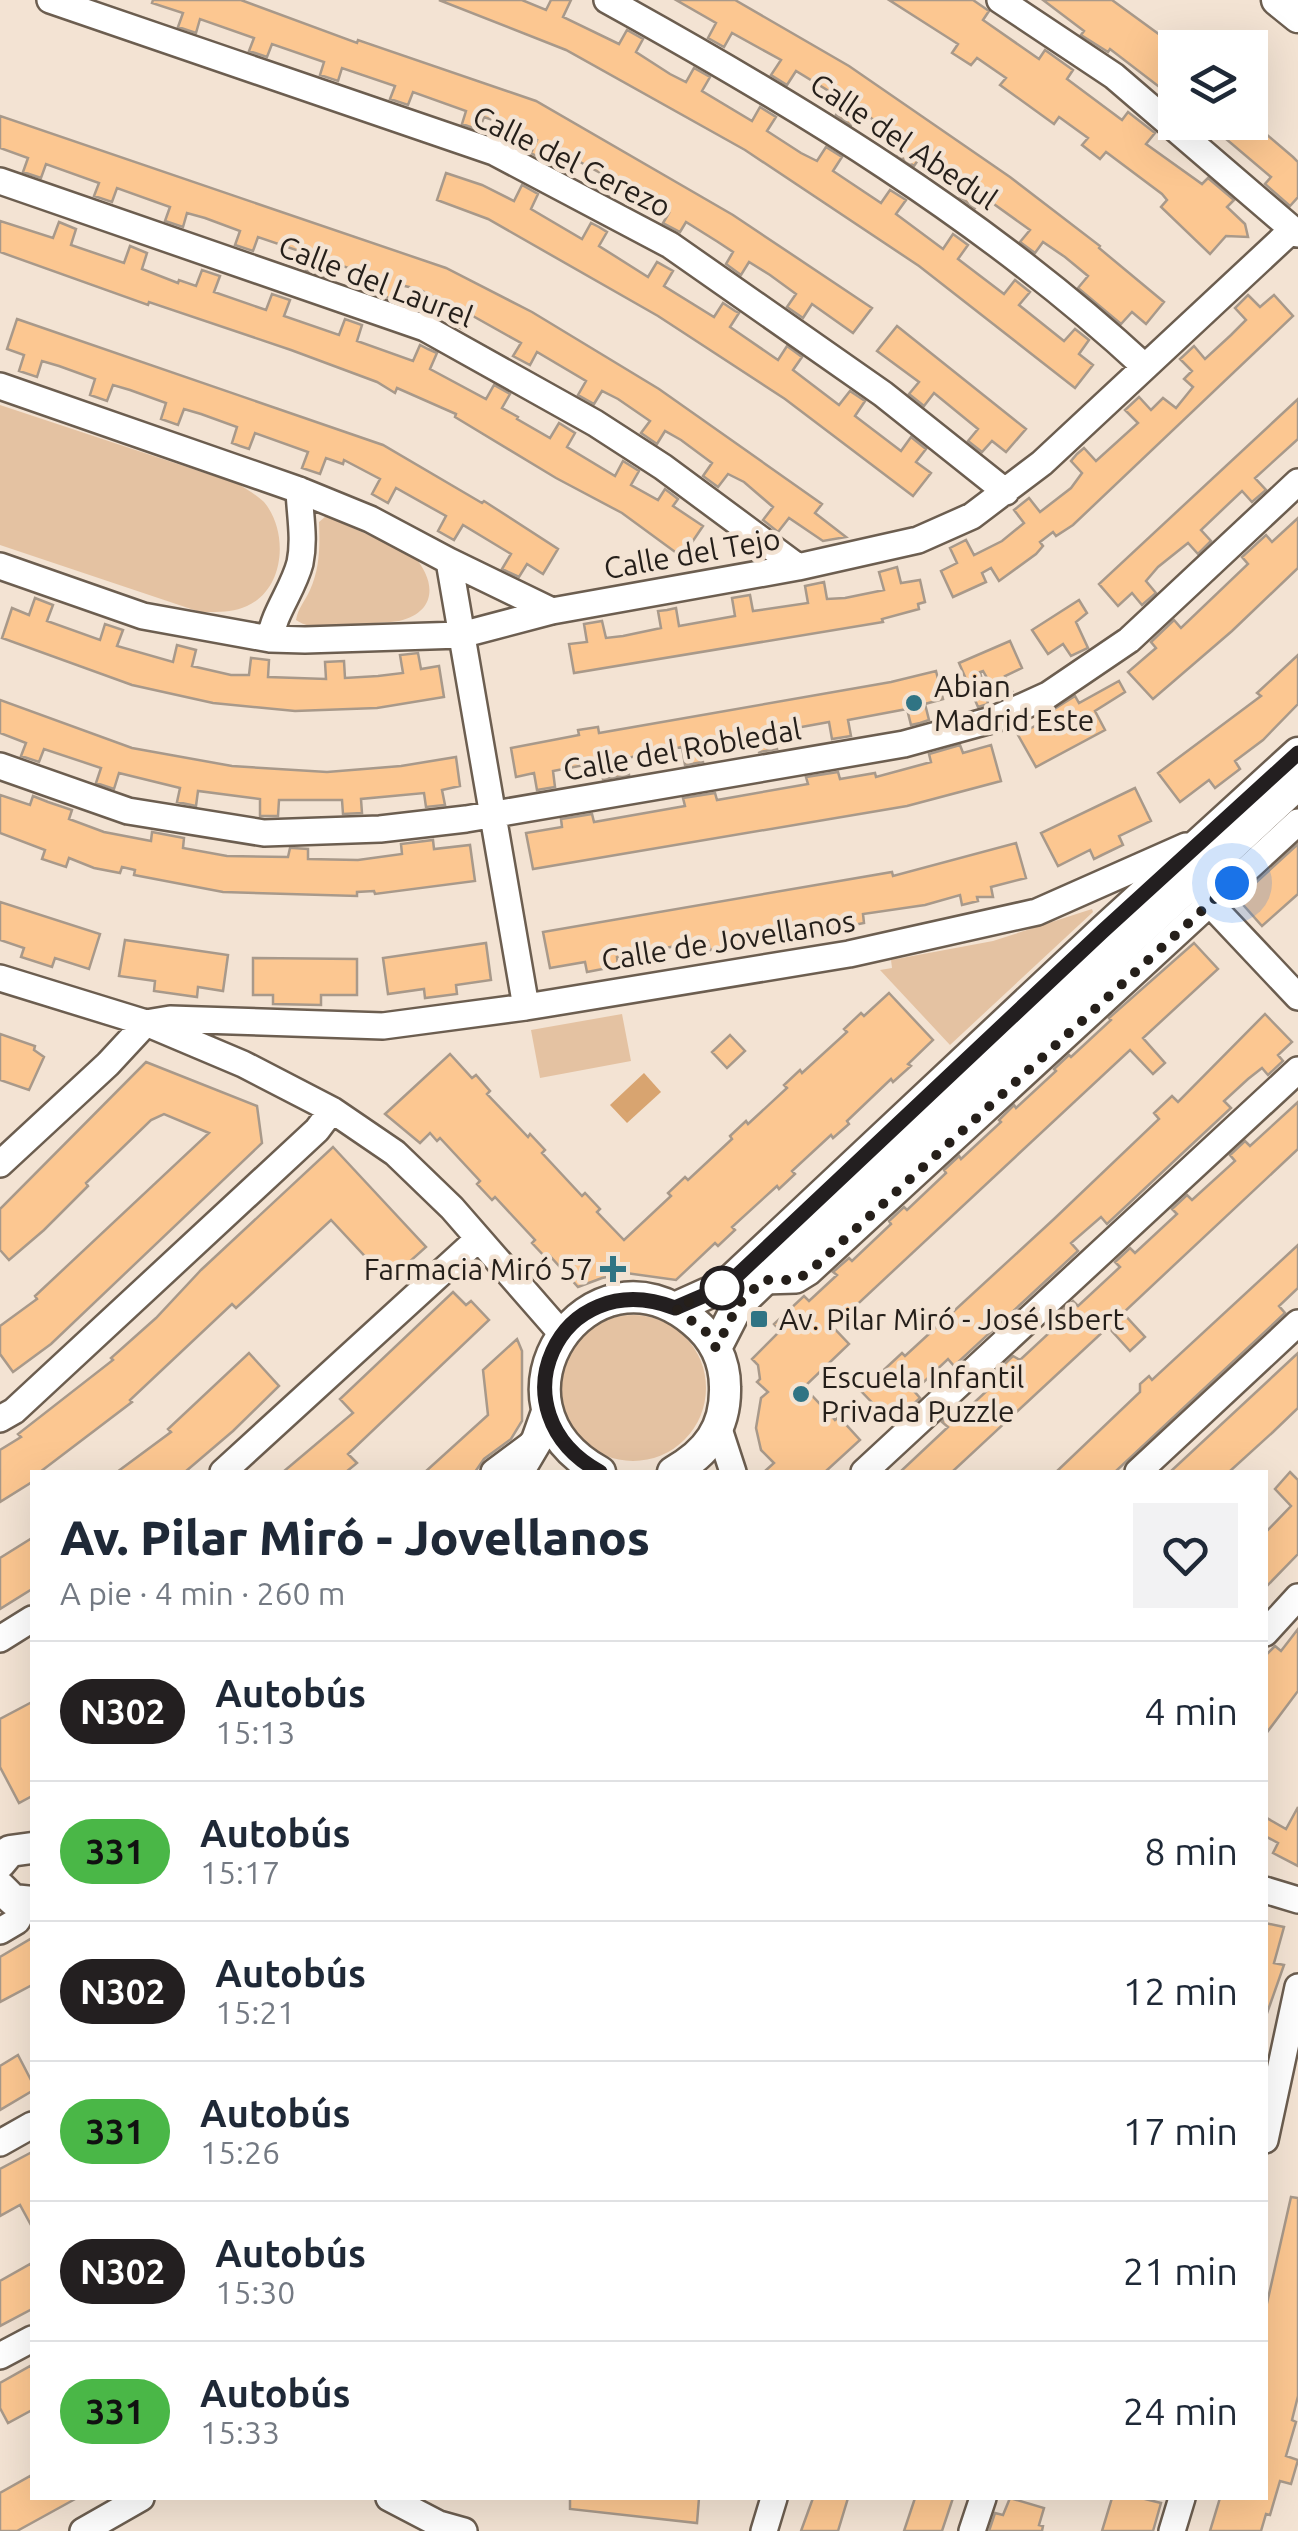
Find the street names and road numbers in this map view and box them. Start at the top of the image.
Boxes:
street label: Calle del Abedul [804,66,1004,216]
street label: Calle del Cerezo [468,98,676,224]
street label: Calle del Laurel [274,228,478,334]
street label: Calle del Tejo [601,521,783,585]
street label: Calle del Robledal [560,711,804,787]
street label: Calle de Jovellanos [599,903,857,977]

